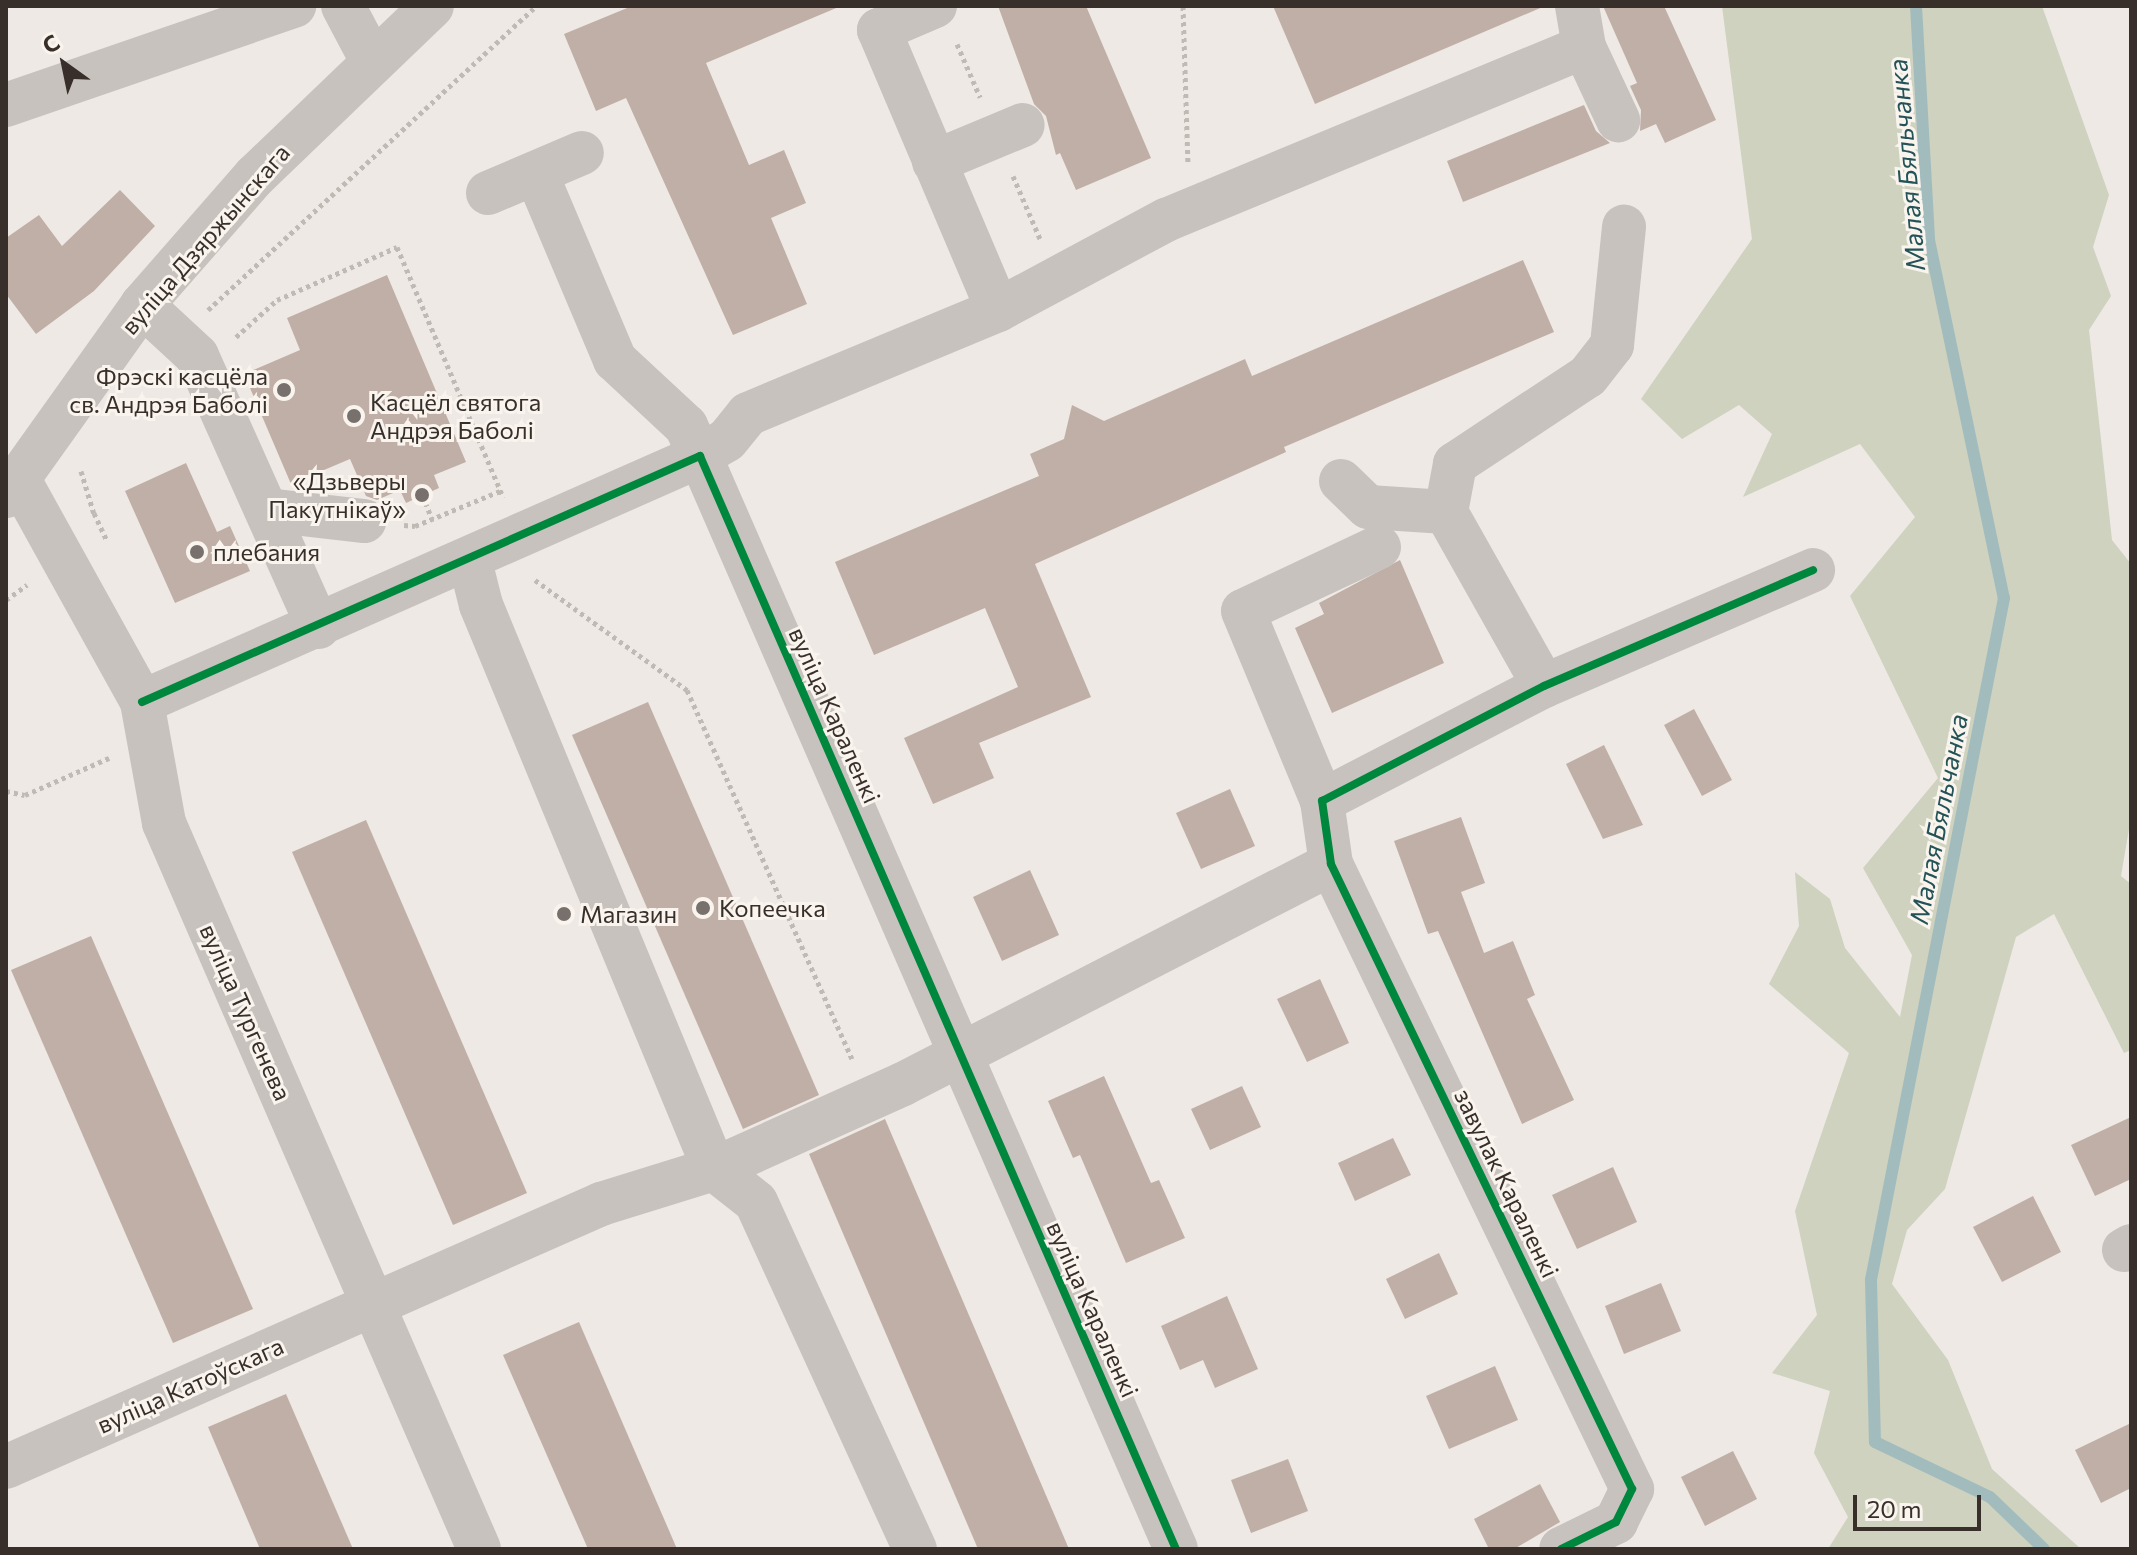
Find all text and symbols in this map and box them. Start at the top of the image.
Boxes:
north arrow [24,24,104,104]
text: С [37,28,64,59]
water label: Малая Бяльчанка [1881,58,1931,272]
street label: вуліца Дзяржынскага [115,138,295,340]
place label: Фрэскі касцёла св. Андрэя Баболі [69,362,268,418]
marker: Фрэскі касцёла св. Андрэя Баболі [275,381,293,399]
place label: Касцёл святога Андрэя Баболі [370,388,541,444]
marker: Касцёл святога Андрэя Баболі [345,407,363,425]
place label: «Дзьверы Пакутнікаў» [268,467,406,523]
marker: «Дзьверы Пакутнікаў» [413,486,431,504]
place label: плебания [213,538,320,566]
marker: плебания [188,543,206,561]
street label: вуліца Караленкі [783,623,887,807]
water label: Малая Бяльчанка [1902,711,1974,927]
place label: Копеечка [719,894,826,922]
marker: Копеечка [694,899,712,917]
place label: Магазин [580,900,677,928]
marker: Магазин [555,905,573,923]
street label: вуліца Тургенева [194,919,298,1105]
street label: завулак Караленкі [1449,1084,1565,1282]
street label: вуліца Караленкі [1041,1217,1145,1401]
street label: вуліца Катоўскага [92,1331,288,1439]
scale bar [1857,1479,1985,1529]
text: 20 m [1867,1494,1921,1523]

